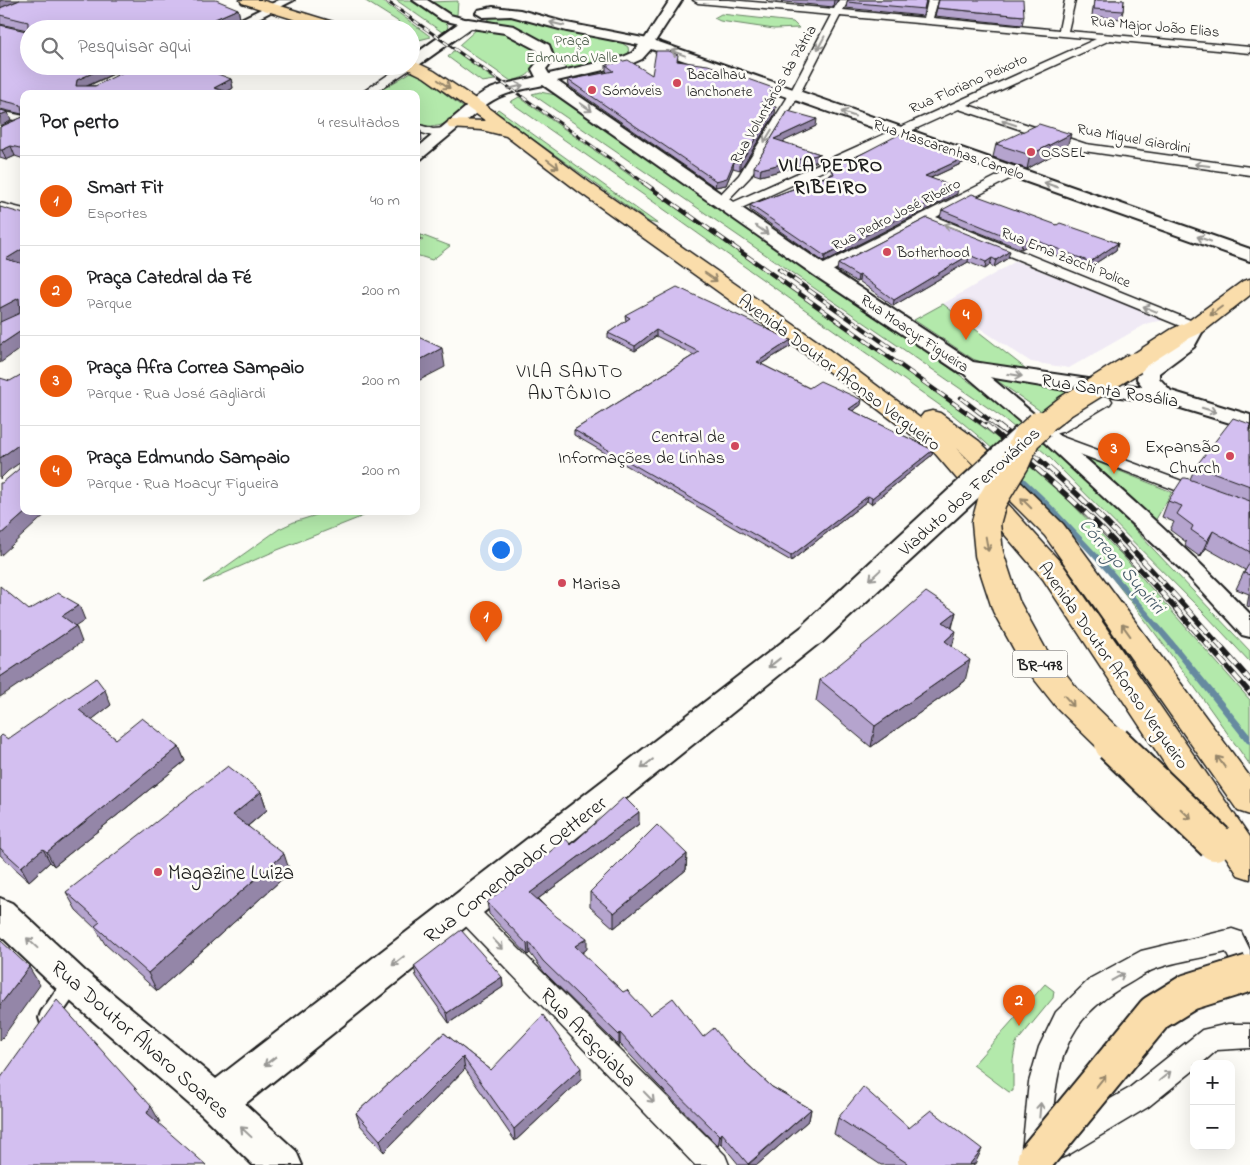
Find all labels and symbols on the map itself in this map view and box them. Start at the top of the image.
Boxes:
street label: Rua Major João Elias [1089,10,1220,44]
one-way arrow [550,19,566,28]
street label: Rua Voluntários da Pátria [725,21,823,168]
park label: Praça Edmundo Valle [526,30,618,69]
one-way arrow [816,36,826,51]
one-way arrow [670,48,686,58]
street label: Rua Floriano Peixoto [906,48,1031,120]
place label: Bacalhau lanchonete [686,64,753,103]
marker: Bacalhau lanchonete [671,77,683,89]
one-way arrow [437,79,451,89]
place label: Sómóveis [602,80,662,102]
one-way arrow [508,82,524,91]
marker: Sómóveis [586,84,598,96]
one-way arrow [579,102,593,112]
one-way arrow [841,109,856,118]
street label: Rua Mascarenhas Camelo [870,114,1027,186]
one-way arrow [1002,117,1018,127]
street label: Rua Miguel Giardini [1075,118,1192,161]
one-way arrow [763,129,773,143]
place label: OSSEL [1041,142,1085,164]
marker: OSSEL [1025,146,1037,158]
district label: VILA PEDRO RIBEIRO [778,153,883,202]
one-way arrow [546,158,559,169]
one-way arrow [1194,160,1210,170]
street label: Rua Pedro José Ribeiro [828,173,965,257]
one-way arrow [1043,180,1059,189]
one-way arrow [944,222,959,232]
street label: Rua Ema Zacchi Police [997,222,1134,294]
one-way arrow [755,225,769,235]
one-way arrow [1197,234,1212,243]
place label: Botherhood [896,242,970,264]
marker: Botherhood [881,246,893,258]
one-way arrow [703,272,717,282]
street label: Avenida Doutor Afonso Vergueiro [731,289,946,459]
street label: Rua Moacyr Figueira [855,289,973,379]
pin: 4 [950,299,982,340]
one-way arrow [1143,303,1158,313]
one-way arrow [1209,306,1223,316]
district label: VILA SANTO ANTÔNIO [516,359,623,408]
street label: Rua Santa Rosália [1039,368,1180,416]
one-way arrow [1007,370,1023,380]
one-way arrow [1201,406,1217,415]
street label: Viaduto dos Ferroviários [893,422,1047,564]
place label: Central de Informações de Linhas [558,425,726,472]
pin: 3 [1098,433,1130,474]
place label: Expansão Church [1145,435,1220,482]
marker: Central de Informações de Linhas [729,440,741,452]
marker: Expansão Church [1224,450,1236,462]
one-way arrow [1021,497,1033,509]
water label: Córrego Supiriri [1071,513,1171,622]
one-way arrow [983,536,993,552]
your location [488,537,514,563]
street label: Avenida Doutor Afonso Vergueiro [1030,557,1194,776]
one-way arrow [868,569,881,581]
place label: Marisa [572,572,620,598]
marker: Marisa [556,577,568,589]
pin: 1 [470,601,502,642]
one-way arrow [1121,624,1131,638]
road number: BR-478 [1012,651,1068,678]
one-way arrow [768,657,781,668]
one-way arrow [1064,695,1075,708]
one-way arrow [1216,756,1227,769]
one-way arrow [641,758,654,769]
street label: Rua Comendador Oetterer [418,789,615,952]
one-way arrow [1180,808,1193,820]
place label: Magazine Luiza [168,859,294,891]
marker: Magazine Luiza [152,866,164,878]
one-way arrow [26,937,39,949]
one-way arrow [492,937,504,950]
street label: Rua Doutor Álvaro Soares [43,953,237,1127]
one-way arrow [392,955,405,966]
one-way arrow [1110,971,1124,981]
street label: Rua Araçoiaba [532,982,643,1095]
pin: 2 [1003,985,1035,1026]
one-way arrow [264,1055,277,1066]
one-way arrow [1158,1070,1171,1081]
one-way arrow [1095,1074,1106,1087]
one-way arrow [642,1091,654,1103]
one-way arrow [1035,1102,1045,1118]
one-way arrow [240,1126,253,1138]

